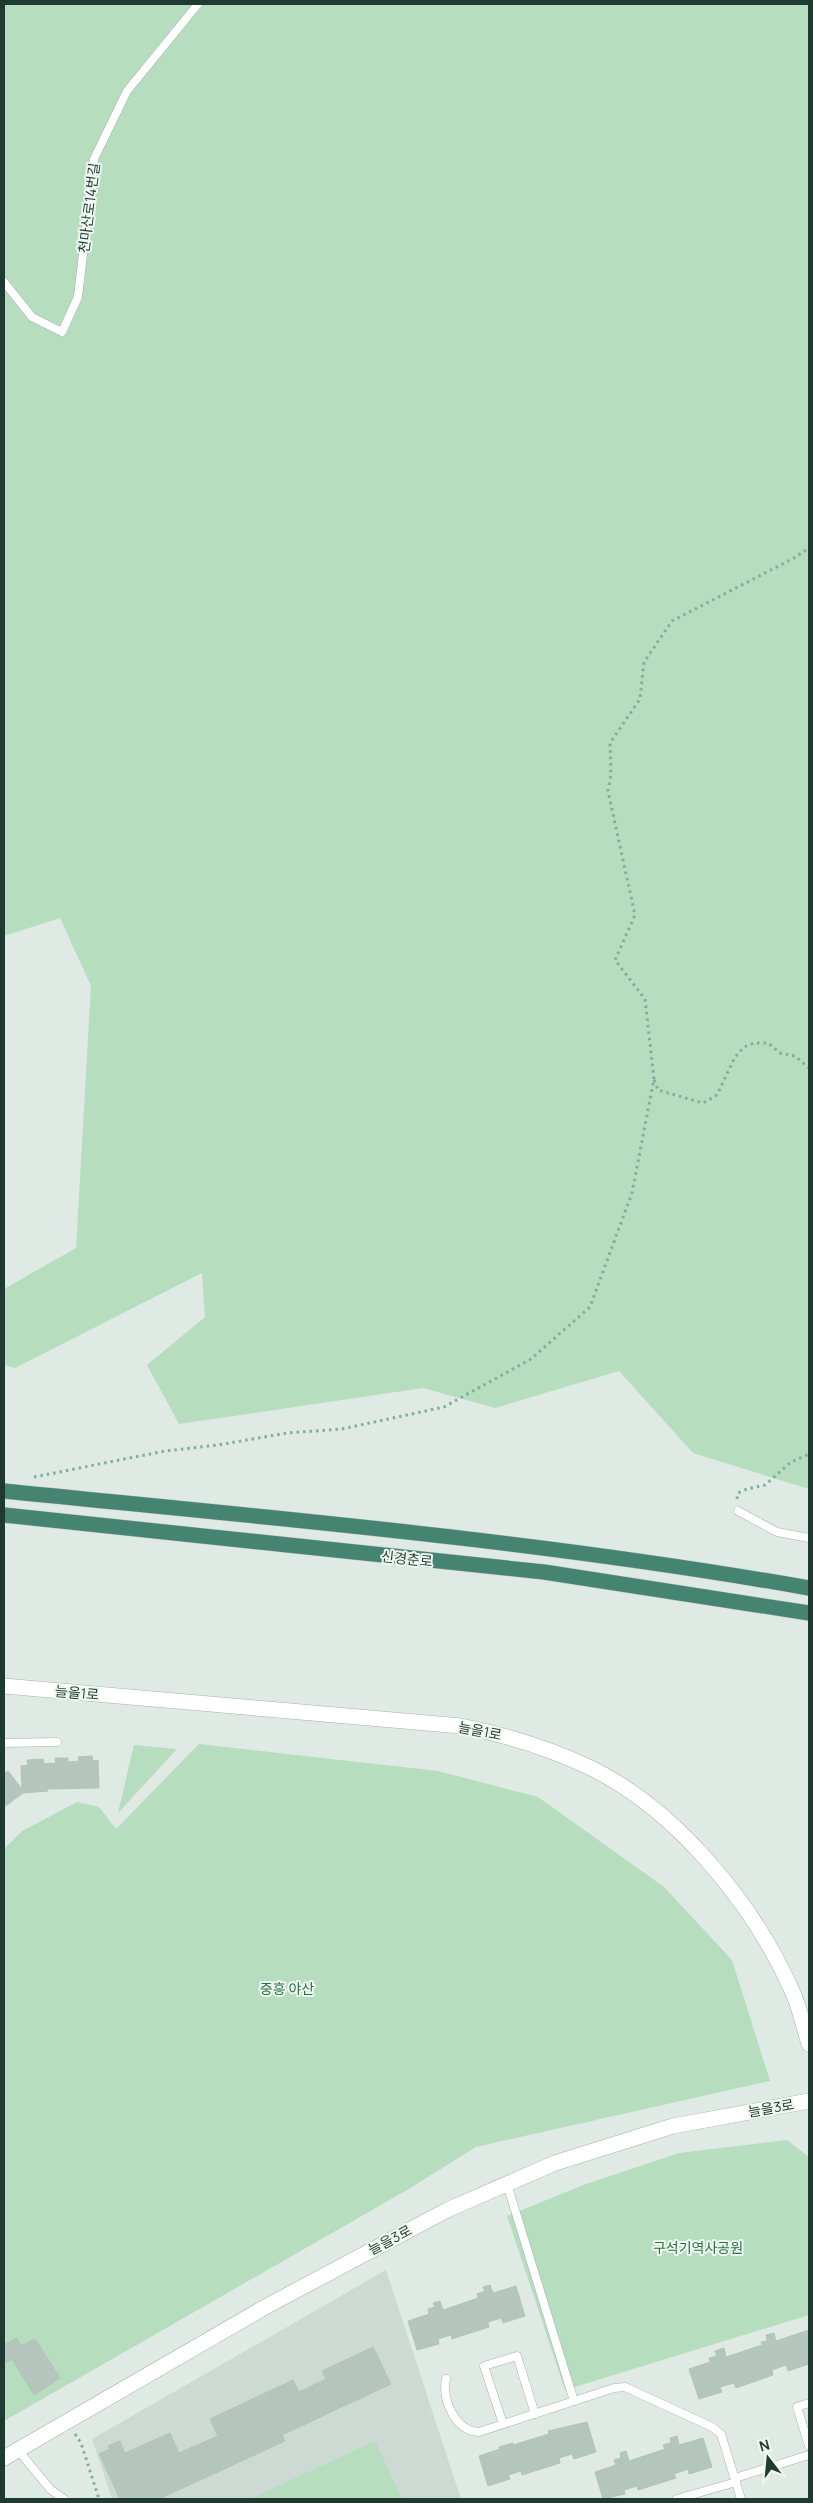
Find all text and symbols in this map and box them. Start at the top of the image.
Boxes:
street label: 천마산로14번길 [74,162,103,254]
street label: 신경춘로 [380,1546,434,1571]
street label: 늘을1로 [54,1681,100,1704]
street label: 늘을1로 [457,1717,504,1744]
park label: 중흥 야산 [260,1979,314,1998]
street label: 늘을3로 [746,2094,796,2121]
street label: 늘을3로 [365,2220,415,2259]
park label: 구석기역사공원 [653,2238,743,2257]
north arrow [743,2433,793,2483]
text: N [757,2435,772,2456]

